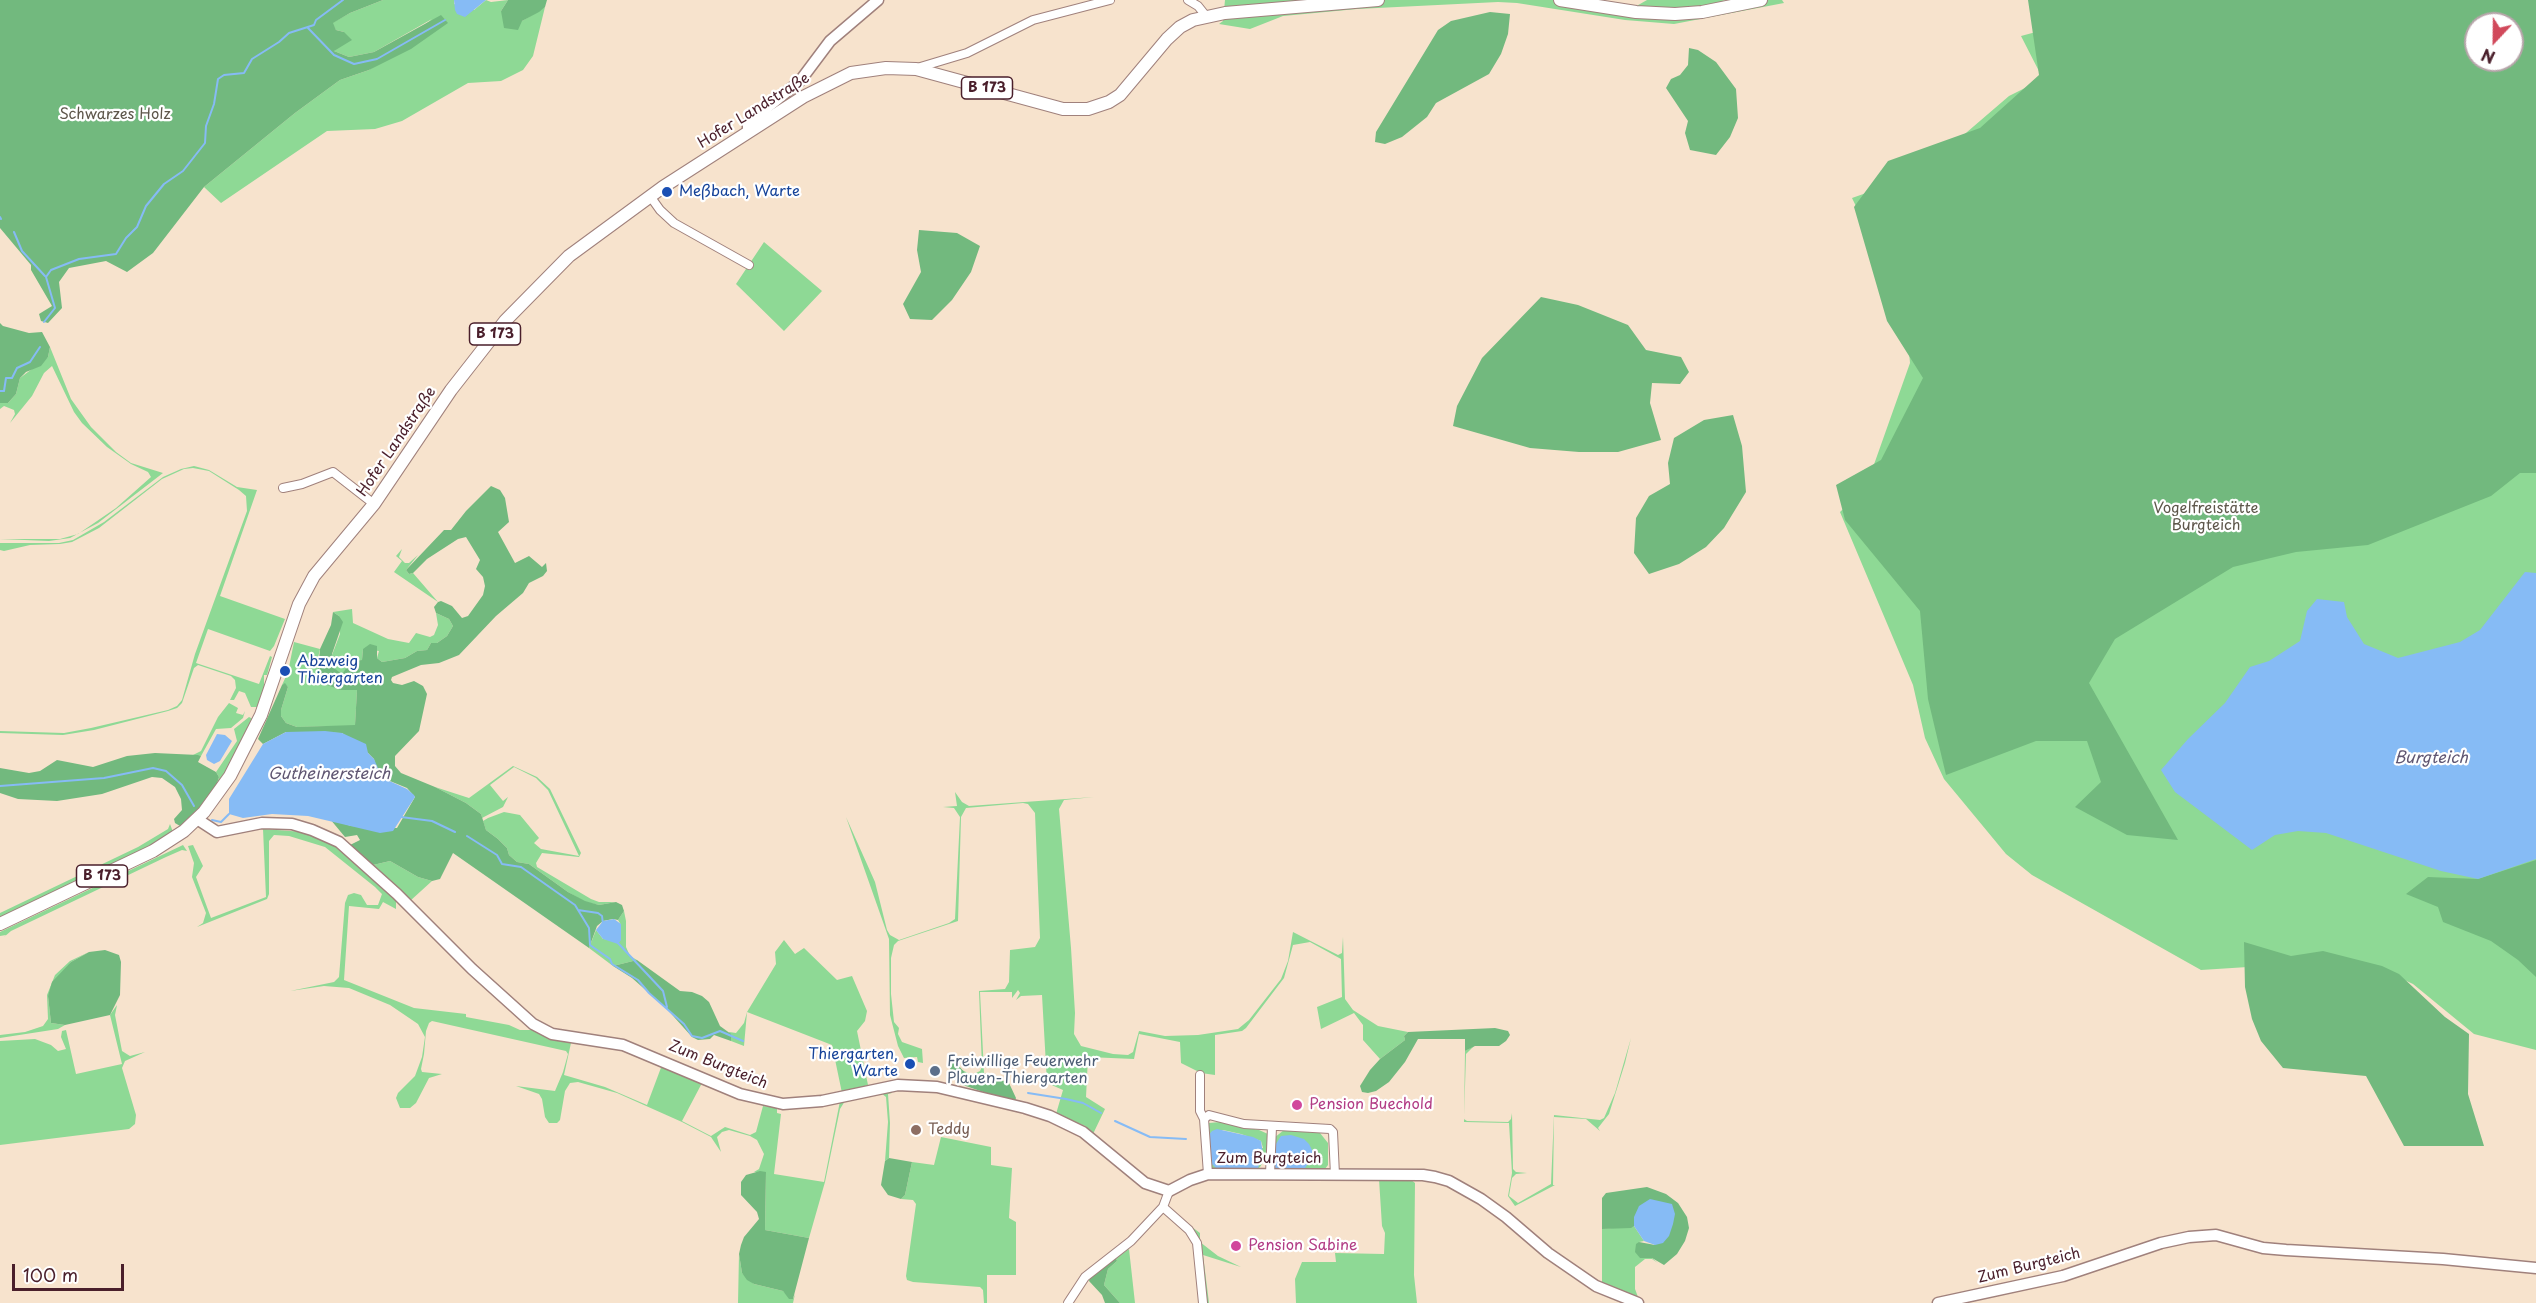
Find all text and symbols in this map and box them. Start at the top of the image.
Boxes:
north arrow [2464,12,2524,72]
text: N [2478,43,2498,70]
street label: Hofer Landstraße [695,69,813,153]
road number: B 173 [962,77,1012,99]
park label: Schwarzes Holz [59,106,171,124]
place label: Meßbach, Warte [679,183,800,201]
marker: Meßbach, Warte [660,185,674,199]
road number: B 173 [470,323,520,345]
street label: Hofer Landstraße [354,384,440,500]
park label: Vogelfreistätte Burgteich [2153,500,2259,535]
place label: Abzweig Thiergarten [297,653,383,688]
marker: Abzweig Thiergarten [278,664,292,678]
water label: Burgteich [2394,749,2468,769]
water label: Gutheinersteich [268,765,390,785]
road number: B 173 [76,865,128,887]
street label: Zum Burgteich [666,1037,770,1093]
place label: Thiergarten, Warte [808,1046,898,1081]
place label: Freiwillige Feuerwehr Plauen-Thiergarten [947,1053,1099,1088]
marker: Thiergarten, Warte [903,1057,917,1071]
marker: Freiwillige Feuerwehr Plauen-Thiergarten [928,1064,942,1078]
place label: Pension Buechold [1309,1096,1433,1114]
marker: Pension Buechold [1290,1098,1304,1112]
place label: Teddy [928,1121,970,1139]
marker: Teddy [909,1123,923,1137]
street label: Zum Burgteich [1216,1150,1322,1168]
place label: Pension Sabine [1248,1237,1357,1255]
marker: Pension Sabine [1229,1239,1243,1253]
street label: Zum Burgteich [1976,1245,2082,1287]
scale bar [15,1252,128,1290]
text: 100 m [23,1261,78,1288]

